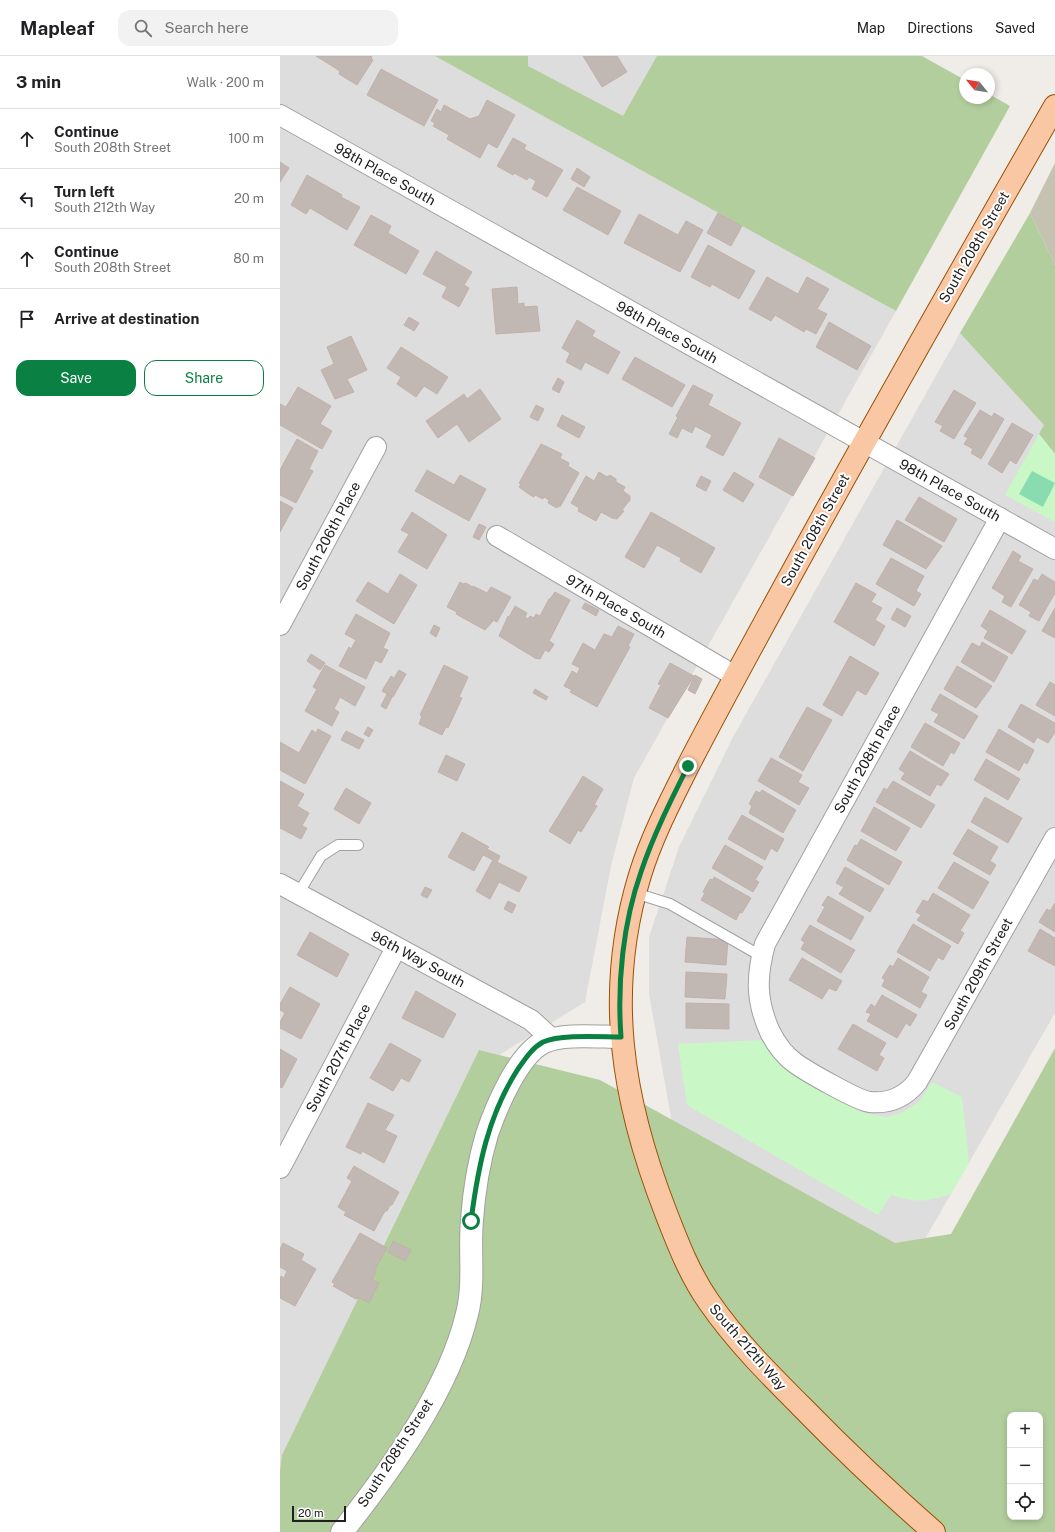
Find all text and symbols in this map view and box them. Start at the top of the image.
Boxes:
search box [118,10,398,46]
text: Mapleaf [20,17,94,39]
icon: search [132,17,154,39]
text: Search here [164,19,249,36]
text: Map [857,20,885,36]
text: Directions [907,20,973,36]
text: Saved [995,20,1035,36]
north arrow [959,68,995,104]
text: 3 min [16,72,61,92]
text: Walk · 200 m [187,75,264,90]
text: Continue [54,123,119,140]
icon: ahead [16,128,38,150]
text: 100 m [228,131,264,146]
text: South 208th Street [54,140,171,155]
street label: 98th Place South [332,140,438,208]
text: Turn left [54,183,115,200]
icon: left [16,188,38,210]
street label: South 208th Street [936,188,1012,306]
text: 20 m [234,191,264,206]
text: South 212th Way [54,200,155,215]
text: Continue [54,243,119,260]
icon: ahead [16,248,38,270]
text: 80 m [233,251,264,266]
text: South 208th Street [54,260,171,275]
street label: 98th Place South [614,298,720,366]
icon: arrive [16,308,38,330]
text: Arrive at destination [54,310,199,327]
button: Save [16,360,136,396]
button: Share [144,360,264,396]
street label: 98th Place South [897,456,1003,524]
street label: South 208th Street [777,471,853,589]
street label: South 206th Place [293,479,364,593]
street label: 97th Place South [563,571,669,641]
street label: South 208th Place [831,702,903,816]
route end [679,757,697,775]
street label: South 209th Street [941,915,1015,1033]
street label: 96th Way South [368,928,468,990]
street label: South 207th Place [303,1001,373,1115]
route start [462,1212,480,1230]
street label: South 212th Way [706,1301,790,1394]
street label: South 208th Street [354,1396,436,1510]
map controls [1007,1412,1043,1520]
button: + [1007,1412,1043,1448]
button: − [1007,1448,1043,1484]
button: locate [1007,1484,1043,1520]
scale bar [292,1504,346,1523]
text: 20 m [298,1507,323,1519]

